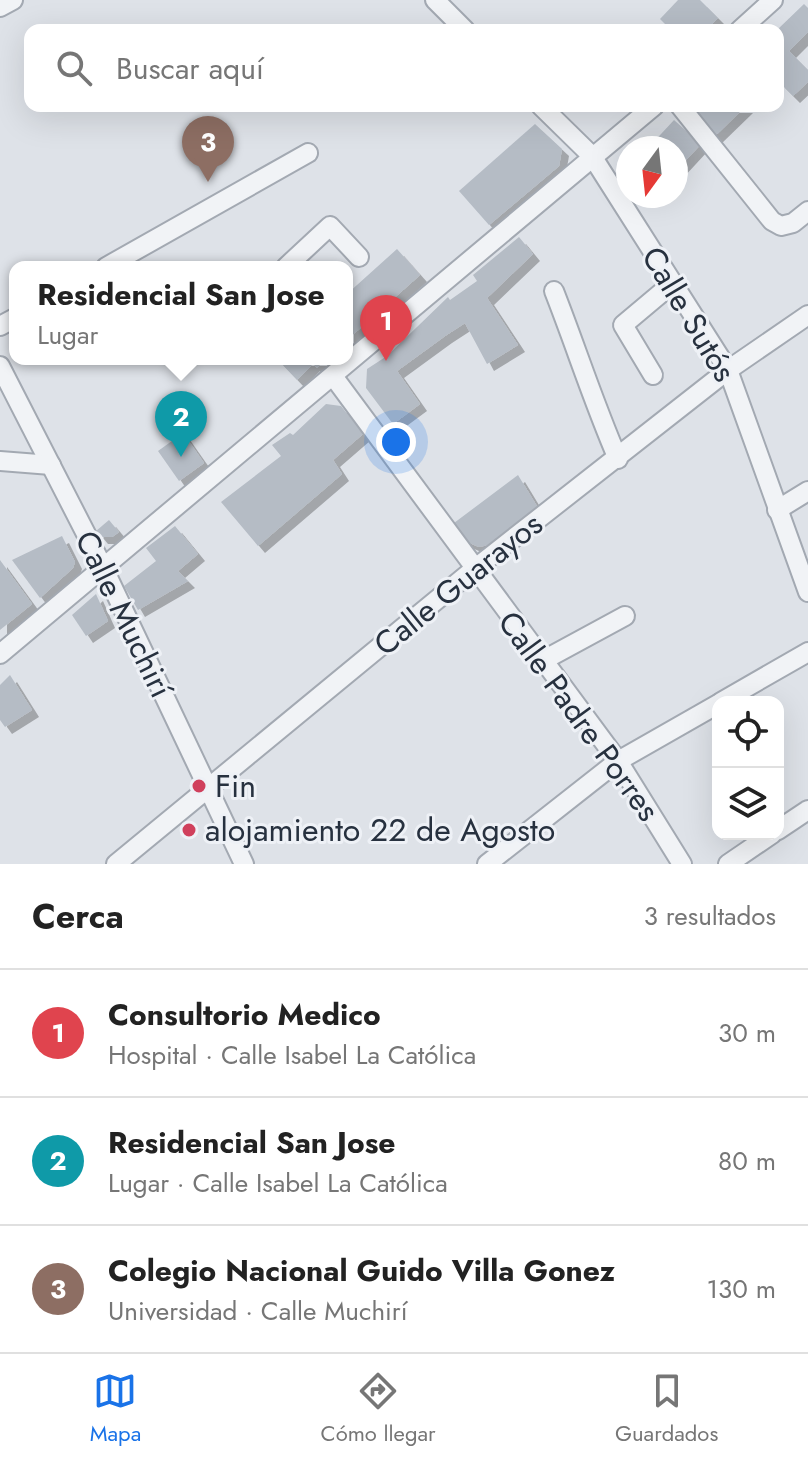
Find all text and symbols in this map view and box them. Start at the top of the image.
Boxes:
search box [24,24,784,112]
icon: search [52,46,96,90]
text: Buscar aquí [116,47,264,90]
pin: 3 [182,116,234,182]
north arrow [616,136,688,208]
street label: Calle Sutós [631,238,747,390]
popup [9,261,353,365]
text: Residencial San Jose [37,273,325,316]
pin: 1 [360,295,412,361]
text: Lugar [37,316,98,354]
pin: 2 [155,391,207,457]
your location [376,422,416,462]
street label: Calle Guarayos [364,502,552,666]
street label: Calle Muchirí [64,523,185,707]
street label: Calle Padre Porres [487,601,671,831]
map controls [712,696,784,840]
button: locate [712,696,784,768]
place label: Fin [215,763,256,809]
button: layers [712,768,784,840]
marker: Fin [190,777,208,795]
place label: alojamiento 22 de Agosto [205,807,555,853]
marker: alojamiento 22 de Agosto [180,821,198,839]
text: Cerca [32,892,124,941]
text: 3 resultados [644,897,776,935]
text: Consultorio Medico [108,993,381,1036]
text: 1 [51,1014,65,1052]
text: 30 m [718,1014,776,1052]
text: Hospital · Calle Isabel La Católica [108,1036,476,1074]
text: Residencial San Jose [108,1121,396,1164]
text: 2 [49,1142,67,1180]
text: 80 m [718,1142,776,1180]
text: Lugar · Calle Isabel La Católica [108,1164,448,1202]
text: Colegio Nacional Guido Villa Gonez [108,1249,615,1292]
text: 3 [50,1270,66,1308]
text: 130 m [706,1270,776,1308]
text: Universidad · Calle Muchirí [108,1292,408,1330]
tab: Mapa [90,1369,141,1449]
tab: Cómo llegar [321,1369,436,1449]
tab: Guardados [615,1369,718,1449]

